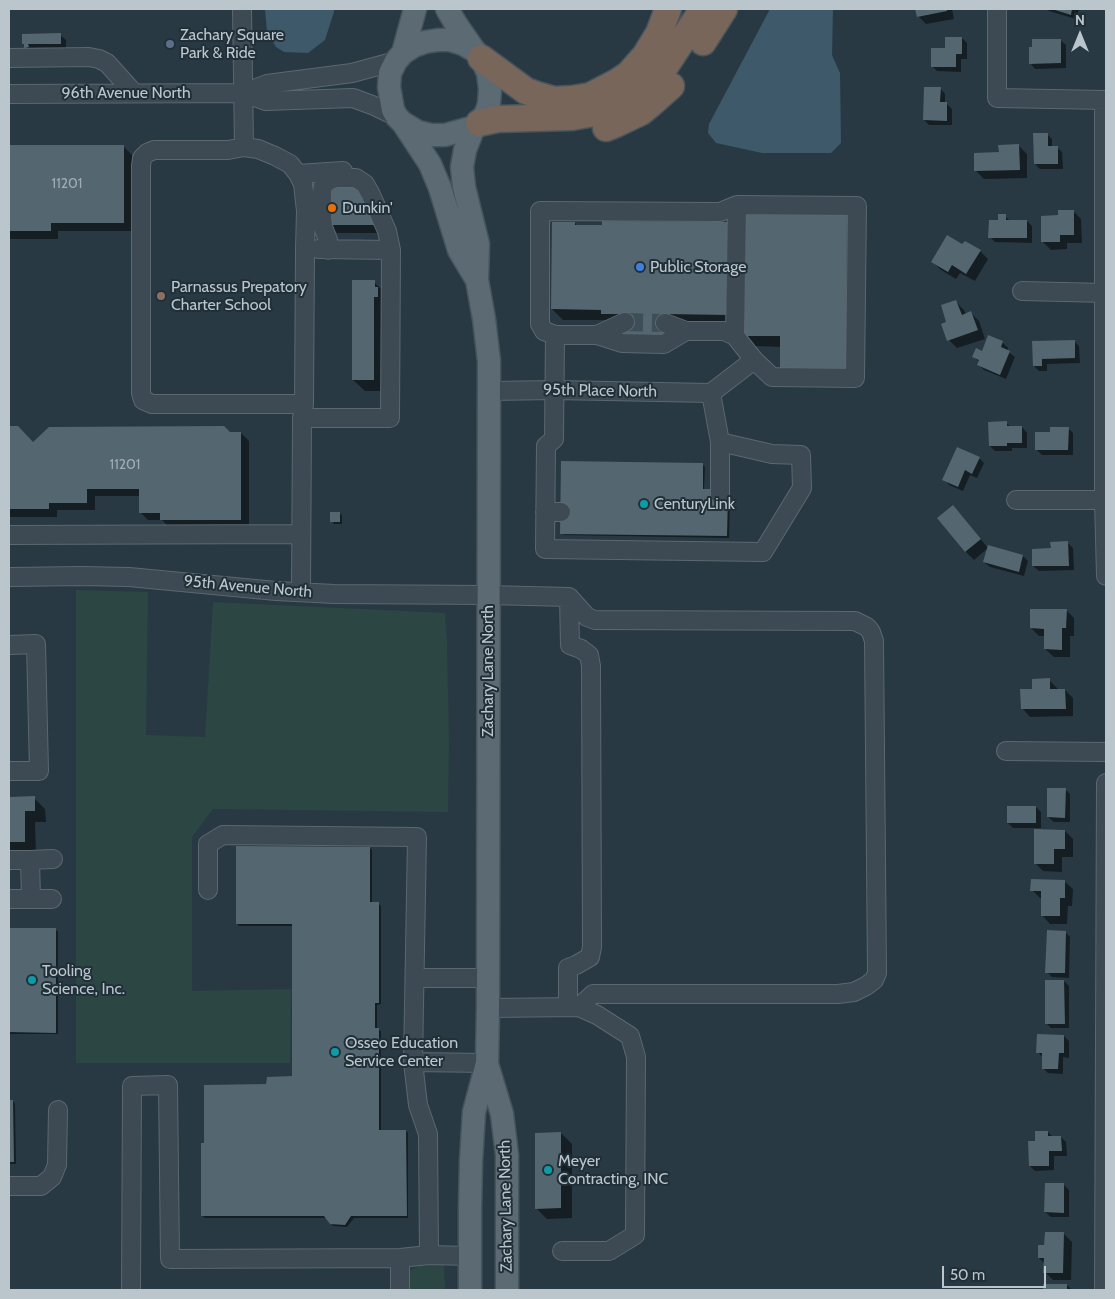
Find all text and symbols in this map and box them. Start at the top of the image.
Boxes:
north arrow [1055,10,1105,60]
text: N [1075,11,1085,29]
place label: Zachary Square Park & Ride [180,25,284,63]
marker: Zachary Square Park & Ride [164,38,176,50]
street label: 96th Avenue North [61,83,191,103]
house number: 11201 [52,176,82,192]
place label: Dunkin' [342,198,393,218]
marker: Dunkin' [326,202,338,214]
place label: Public Storage [650,257,746,277]
marker: Public Storage [634,261,646,273]
place label: Parnassus Prepatory Charter School [171,277,307,315]
marker: Parnassus Prepatory Charter School [155,290,167,302]
street label: 95th Place North [543,380,657,402]
house number: 11201 [110,457,140,473]
place label: CenturyLink [654,494,735,514]
marker: CenturyLink [638,498,650,510]
street label: 95th Avenue North [183,572,313,602]
street label: Zachary Lane North [478,605,498,737]
place label: Tooling Science, Inc. [42,961,125,999]
marker: Tooling Science, Inc. [26,974,38,986]
place label: Osseo Education Service Center [345,1033,458,1071]
marker: Osseo Education Service Center [329,1046,341,1058]
street label: Zachary Lane North [495,1140,517,1272]
place label: Meyer Contracting, INC [558,1151,668,1189]
marker: Meyer Contracting, INC [542,1164,554,1176]
scale bar [945,1256,1049,1288]
text: 50 m [950,1266,985,1284]

